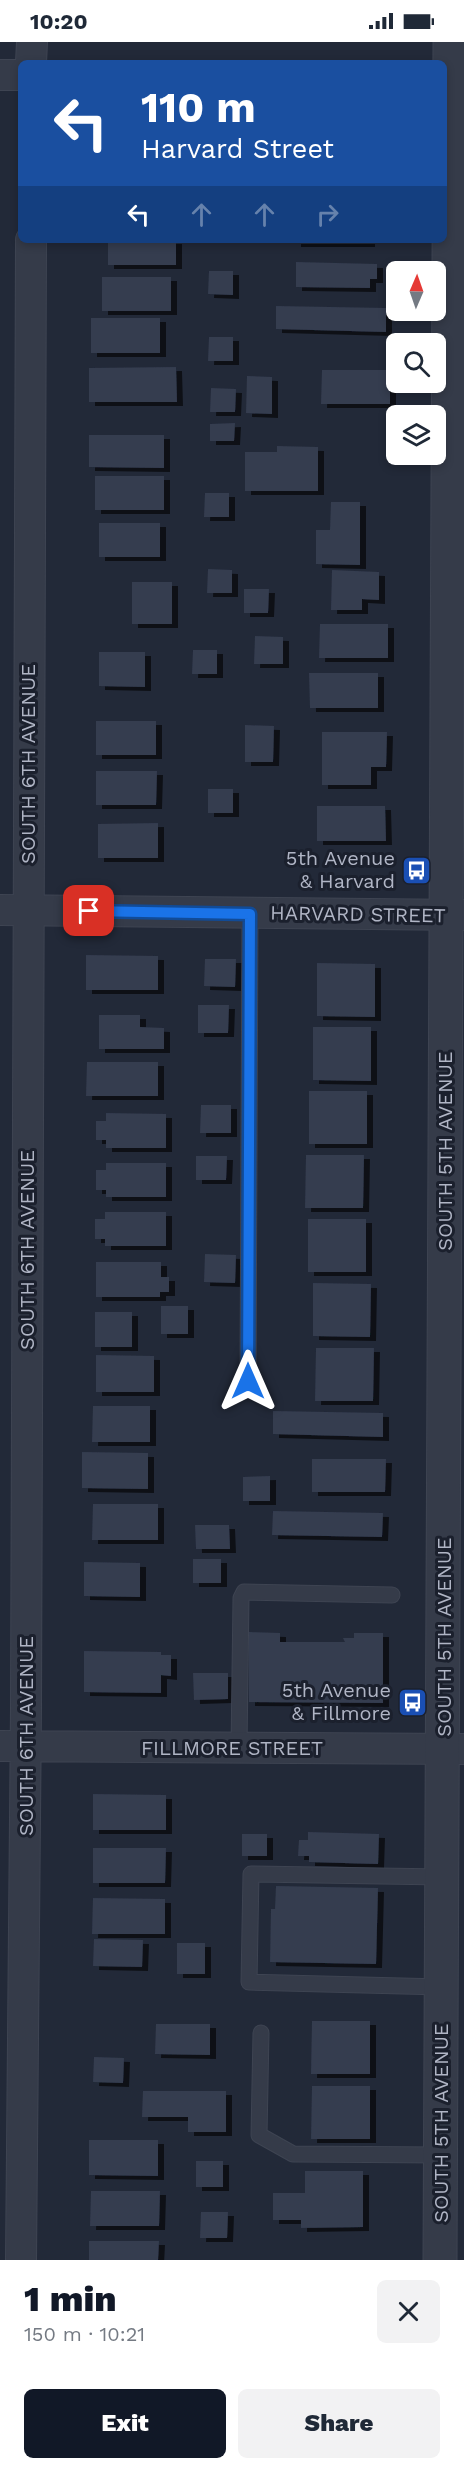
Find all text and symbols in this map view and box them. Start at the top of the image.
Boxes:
text: 10:20 [30,9,88,34]
text: 110 m [141,83,256,132]
icon: left [42,84,120,162]
text: Harvard Street [141,133,334,165]
icon: left [122,198,155,231]
icon: ahead [185,198,218,231]
icon: ahead [248,198,281,231]
icon: right [311,198,344,231]
north arrow [386,261,446,321]
map controls [386,261,446,465]
button: search [386,333,446,393]
button: layers [386,405,446,465]
street label: SOUTH 6TH AVENUE [16,664,40,864]
place label: 5th Avenue & Harvard [286,846,395,893]
bus stop icon: 5th Avenue & Harvard [400,854,432,886]
pin [63,885,114,936]
icon: arrive [72,894,105,927]
street label: HARVARD STREET [270,900,446,928]
street label: SOUTH 5TH AVENUE [433,1051,457,1251]
street label: SOUTH 6TH AVENUE [15,1150,39,1350]
position arrow [216,1349,280,1413]
street label: SOUTH 5TH AVENUE [432,1537,456,1737]
street label: SOUTH 6TH AVENUE [14,1636,38,1836]
place label: 5th Avenue & Fillmore [282,1678,391,1725]
bus stop icon: 5th Avenue & Fillmore [396,1686,428,1718]
street label: FILLMORE STREET [141,1736,323,1760]
street label: SOUTH 5TH AVENUE [429,2023,453,2223]
text: 1 min [24,2278,117,2320]
button: close [377,2280,440,2343]
text: 150 m · 10:21 [24,2322,145,2346]
button: Exit [24,2389,226,2458]
button: Share [238,2389,440,2458]

